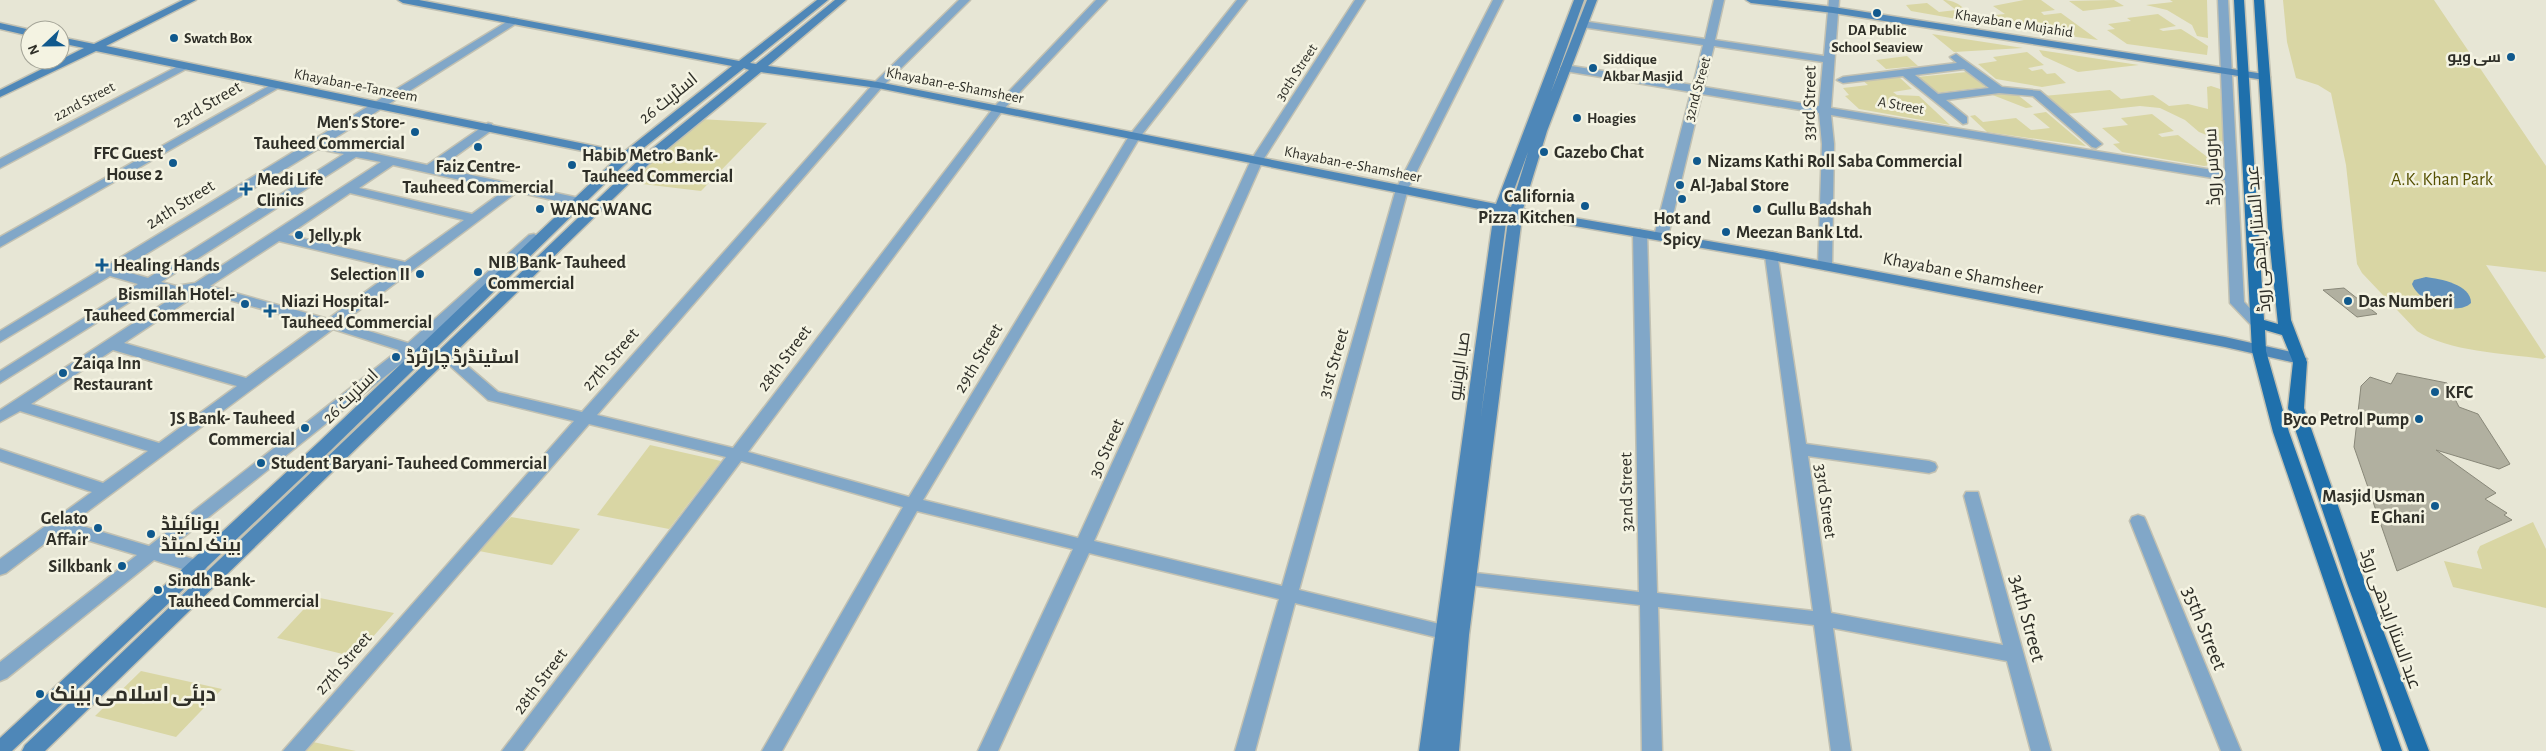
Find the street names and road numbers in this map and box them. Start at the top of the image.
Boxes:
street label: Khayaban e Mujahid [1954,7,2074,40]
street label: 30th Street [1273,41,1320,103]
street label: 32nd Street [1682,55,1713,123]
street label: Khayaban-e-Shamsheer [885,65,1025,106]
street label: 33rd Street [1800,65,1820,141]
street label: Khayaban-e-Tanzeem [293,66,419,105]
street label: اسٹریٹ 26 [636,70,702,128]
street label: 23rd Street [170,78,245,132]
street label: 22nd Street [51,79,117,124]
street label: A Street [1877,94,1925,117]
street label: سروس روڈ [2202,128,2225,206]
street label: Khayaban-e-Shamsheer [1283,144,1423,185]
street label: عبد الستار ایدھی روڈ [2244,164,2275,313]
street label: 24th Street [143,177,218,233]
street label: Khayaban e Shamsheer [1881,250,2044,298]
street label: 29th Street [951,321,1007,396]
street label: 28th Street [754,322,815,395]
street label: 27th Street [579,325,643,394]
street label: 31st Street [1315,326,1353,400]
street label: صبا ایونیو [1446,331,1475,402]
street label: اسٹریٹ 26 [319,366,383,428]
street label: 30 Street [1086,416,1128,481]
street label: 32nd Street [1617,452,1637,532]
street label: 33rd Street [1811,463,1839,540]
street label: عبد الستار ایدھی روڈ [2355,547,2424,692]
street label: 34th Street [2006,572,2049,664]
street label: 35th Street [2178,583,2231,673]
street label: 27th Street [312,629,376,698]
street label: 28th Street [510,645,571,718]

